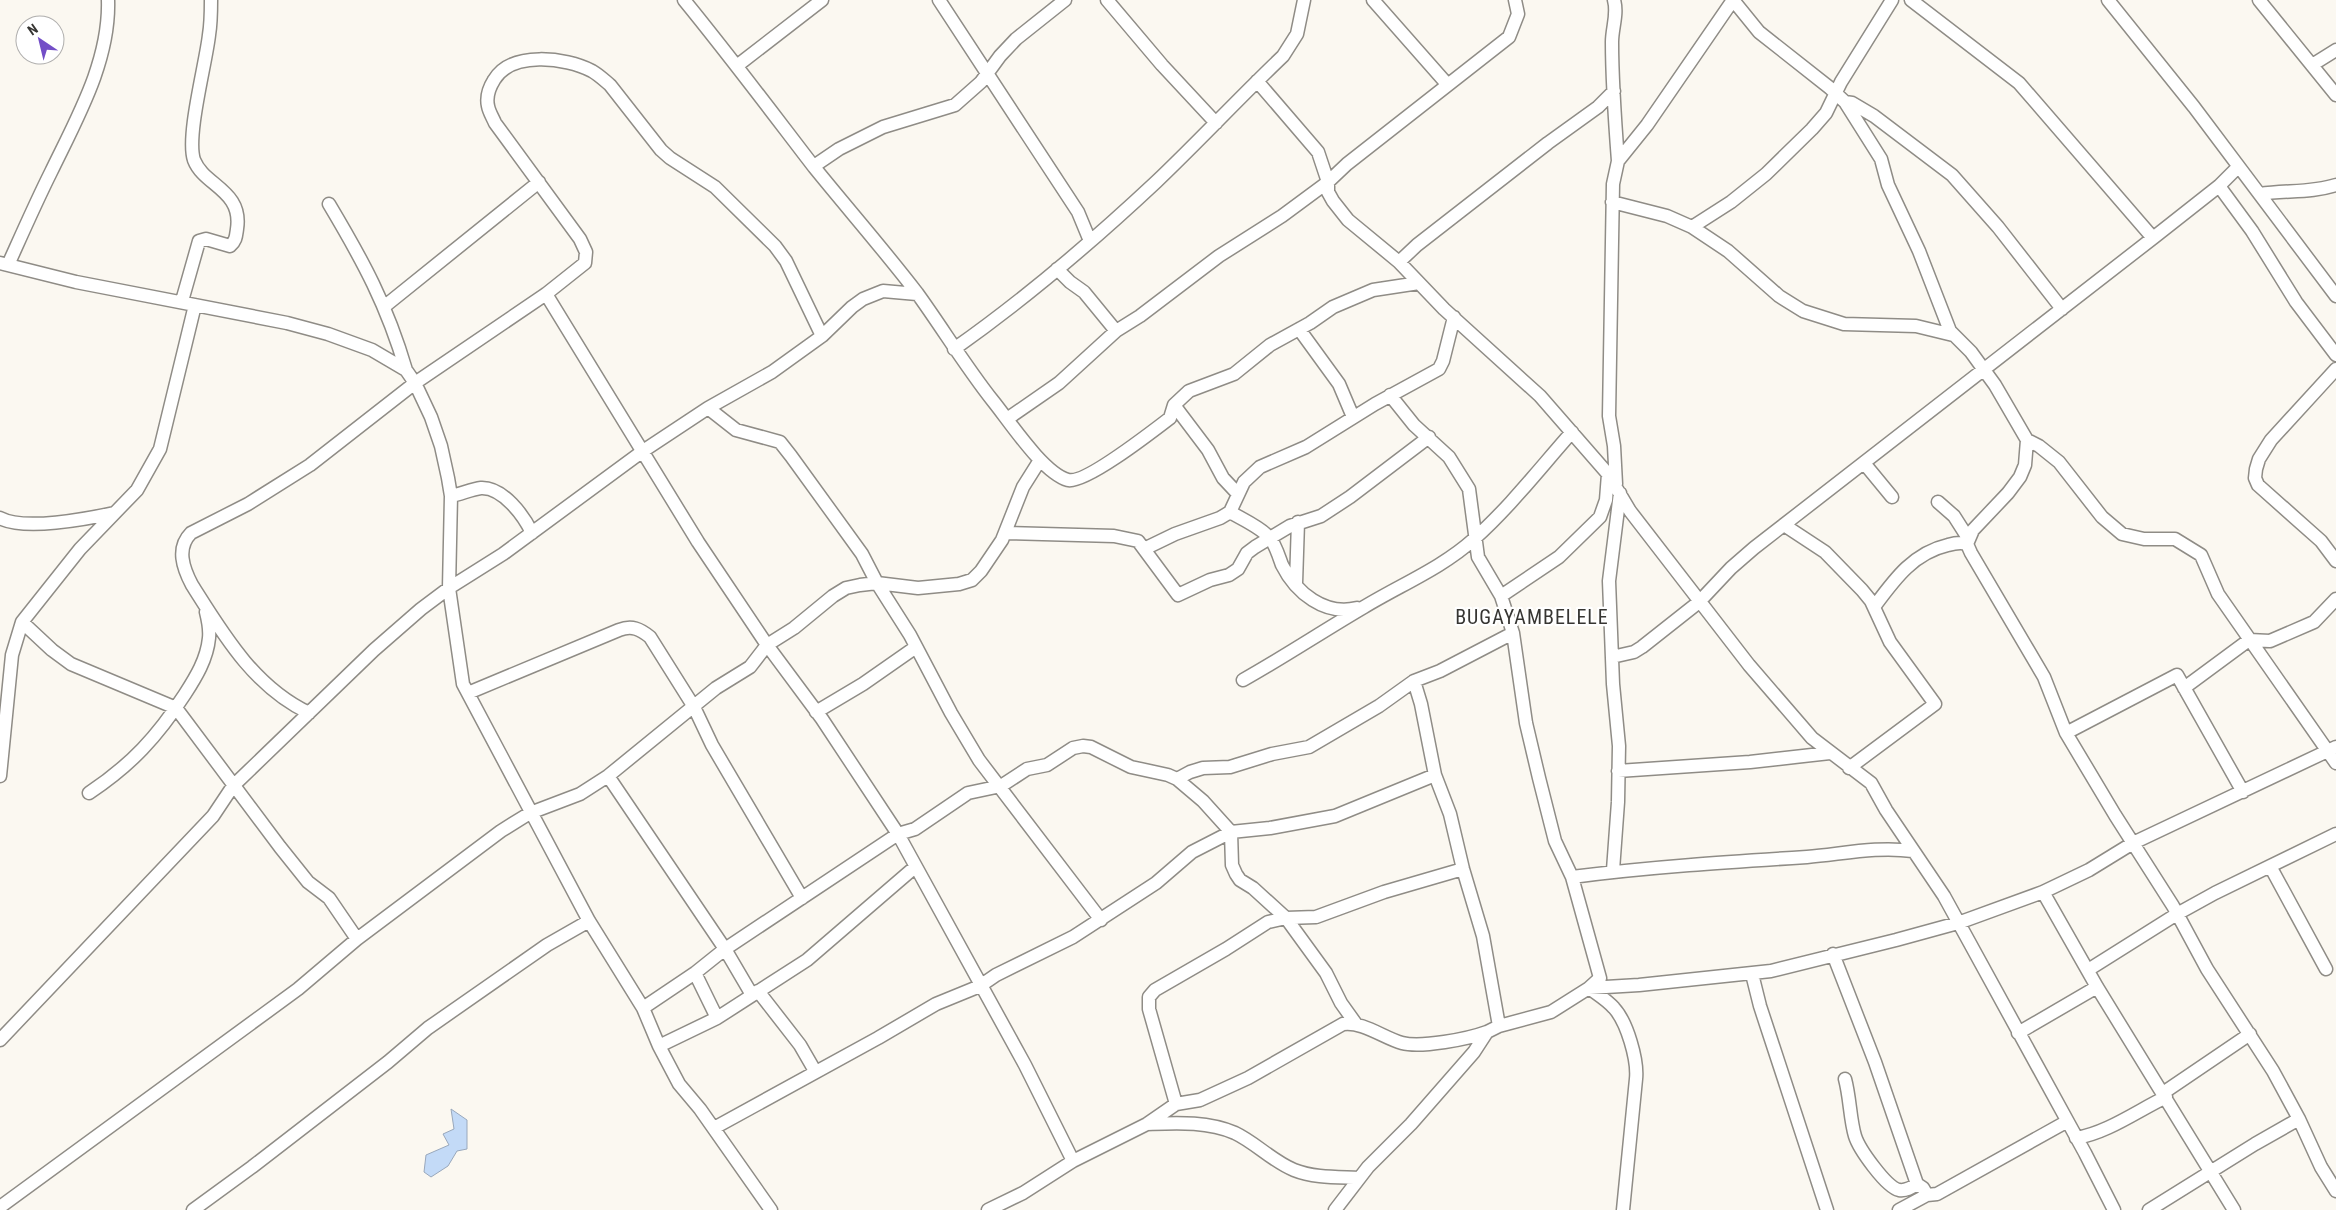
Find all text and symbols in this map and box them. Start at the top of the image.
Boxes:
north arrow [15,15,65,65]
text: N [24,20,41,38]
district label: BUGAYAMBELELE [1455,605,1609,629]

